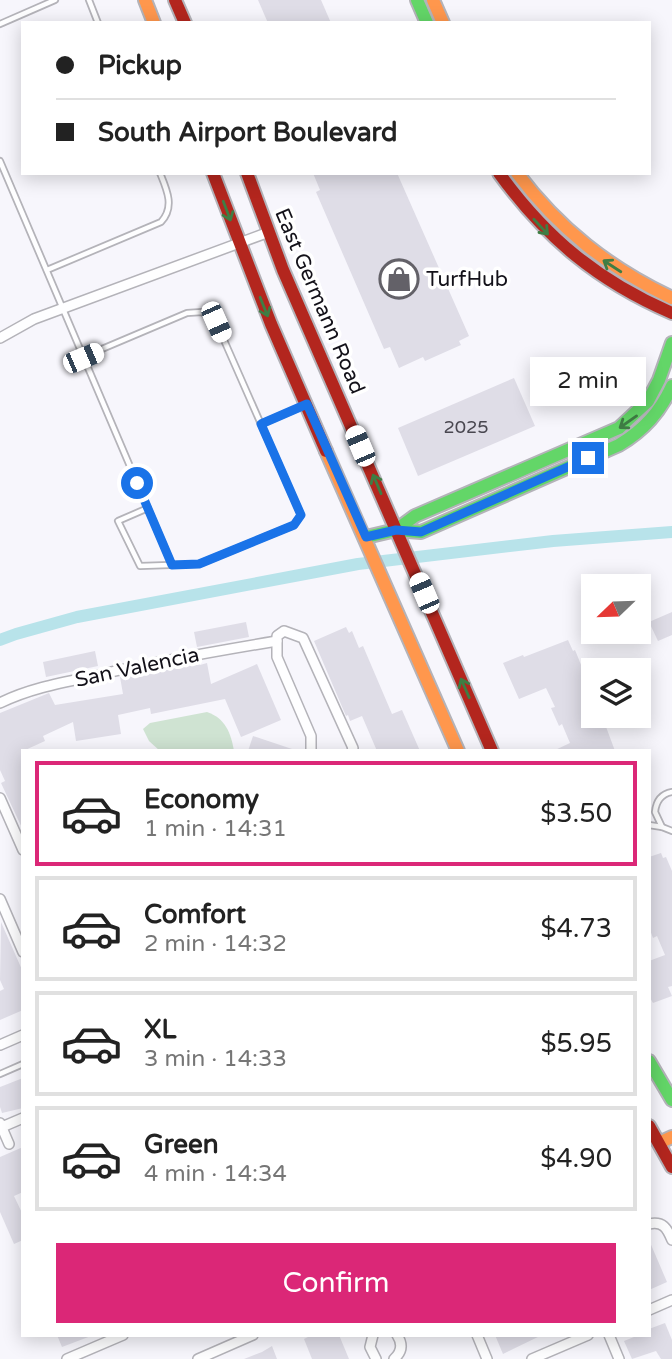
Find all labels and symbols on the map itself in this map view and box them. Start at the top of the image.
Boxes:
one-way arrow [222,200,234,221]
street label: East Germann Road [269,205,370,398]
one-way arrow [533,218,549,236]
shop icon: TurfHub [378,258,420,300]
one-way arrow [603,258,622,273]
place label: TurfHub [426,267,508,292]
one-way arrow [258,295,271,317]
car [198,299,235,345]
car [60,340,107,376]
callout: 2 min [530,356,646,406]
one-way arrow [619,415,638,429]
house number: 2025 [443,416,489,438]
car [343,423,378,469]
route end [572,442,604,474]
route start [121,467,153,499]
one-way arrow [369,474,382,496]
car [407,570,442,616]
north arrow [581,574,651,644]
street label: San Valencia [73,642,201,693]
one-way arrow [458,678,471,699]

